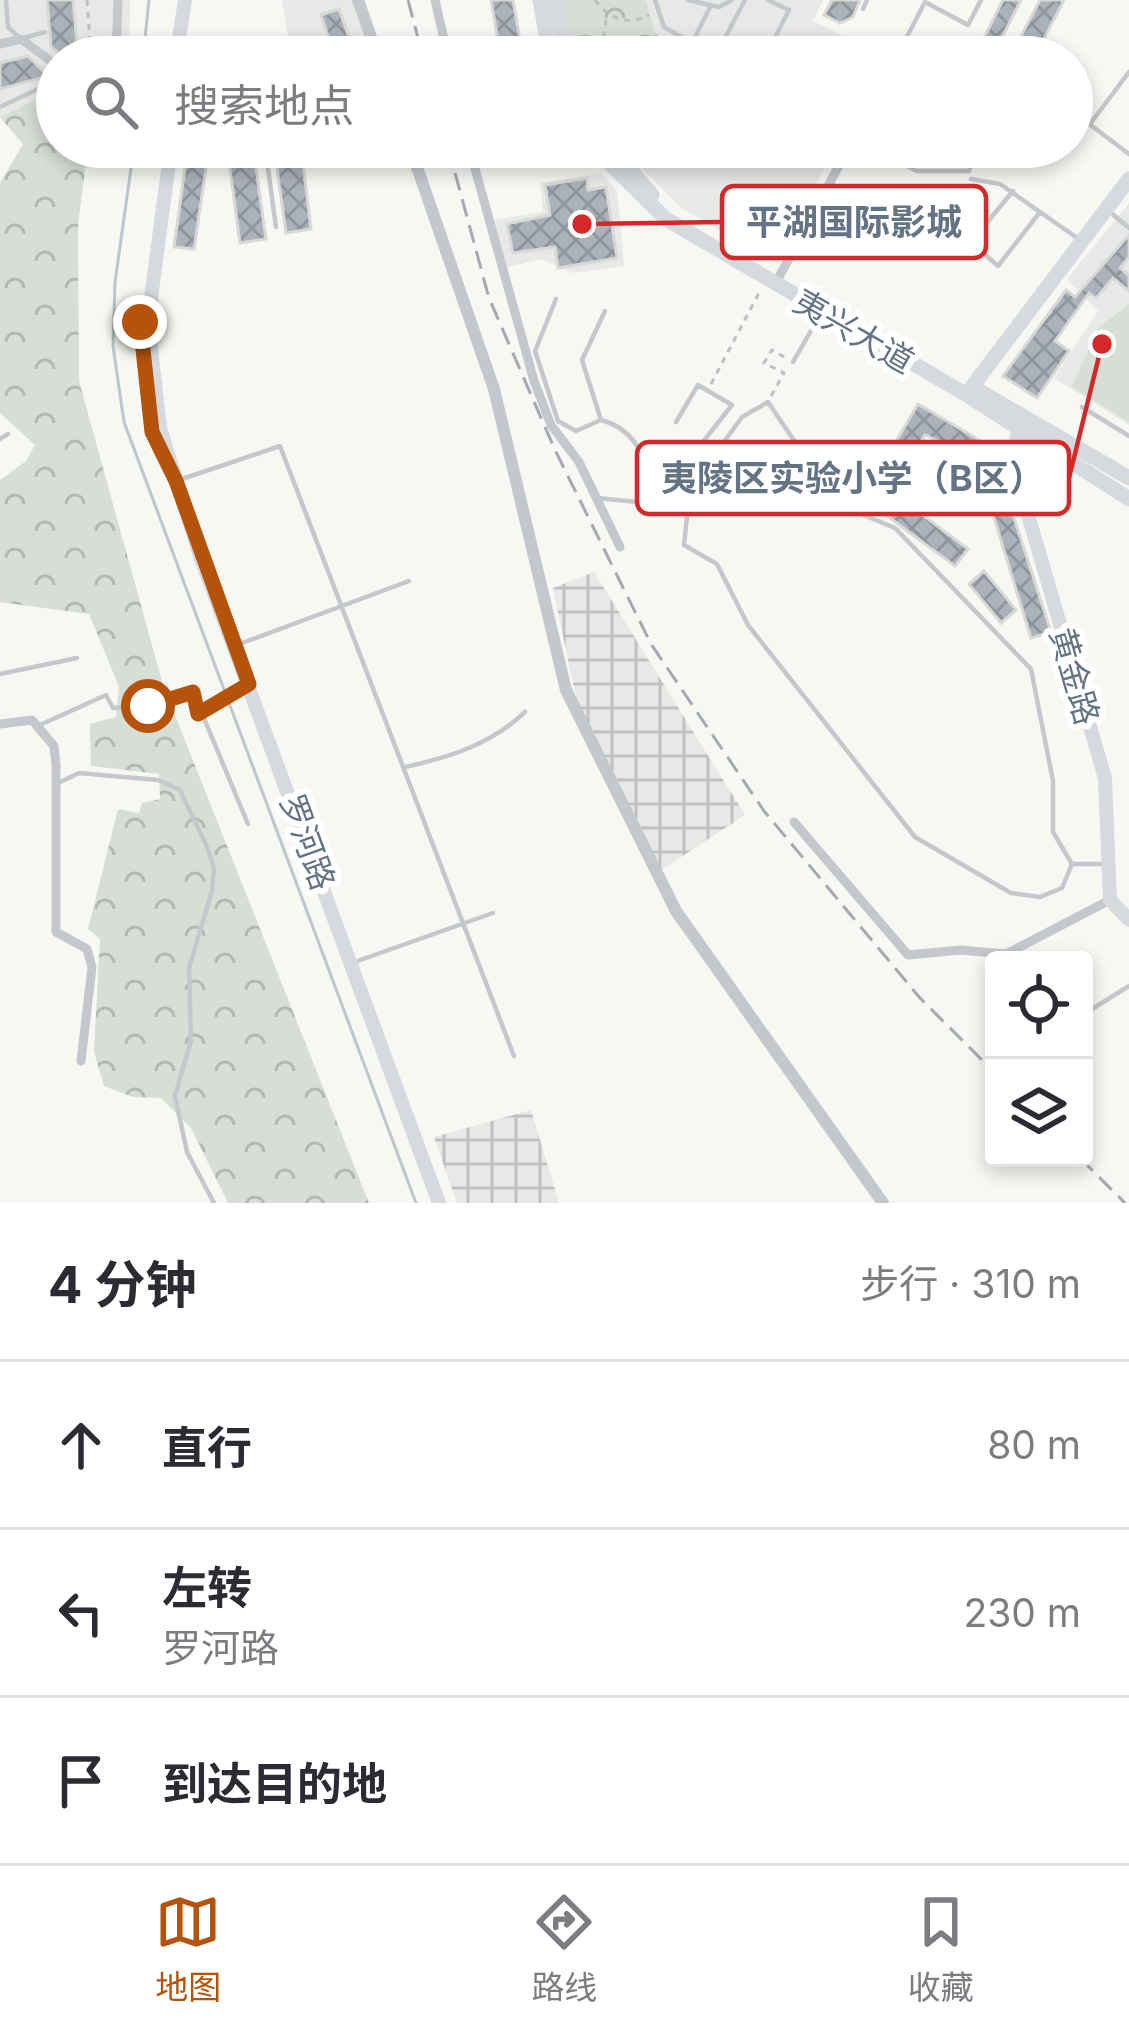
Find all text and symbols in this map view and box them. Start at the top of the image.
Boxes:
search box [36,36,1093,168]
icon: search [78,69,144,135]
text: 搜索地点 [174,78,354,133]
callout: 平湖国际影城 [722,186,986,258]
text: 平湖国际影城 [746,200,962,244]
street label: 夷兴大道 [787,281,921,381]
route end [113,295,167,349]
callout: 夷陵区实验小学（B区） [637,442,1069,514]
text: 夷陵区实验小学（B区） [661,456,1045,500]
street label: 黄金路 [1042,623,1108,729]
route start [121,679,175,733]
street label: 罗河路 [272,789,344,895]
map controls [985,951,1093,1167]
button: locate [985,951,1093,1059]
button: layers [985,1059,1093,1167]
text: 4 分钟 [48,1254,197,1315]
text: 步行 · 310 m [860,1260,1081,1307]
icon: ahead [48,1412,114,1478]
text: 直行 [162,1420,252,1475]
text: 80 m [987,1421,1081,1468]
text: 左转 [162,1560,252,1615]
icon: left [48,1580,114,1646]
text: 230 m [963,1589,1081,1636]
text: 罗河路 [162,1624,279,1671]
icon: arrive [48,1748,114,1814]
text: 到达目的地 [162,1756,387,1811]
tab: 地图 [155,1889,221,2009]
tab: 路线 [531,1889,597,2009]
tab: 收藏 [908,1889,974,2009]

